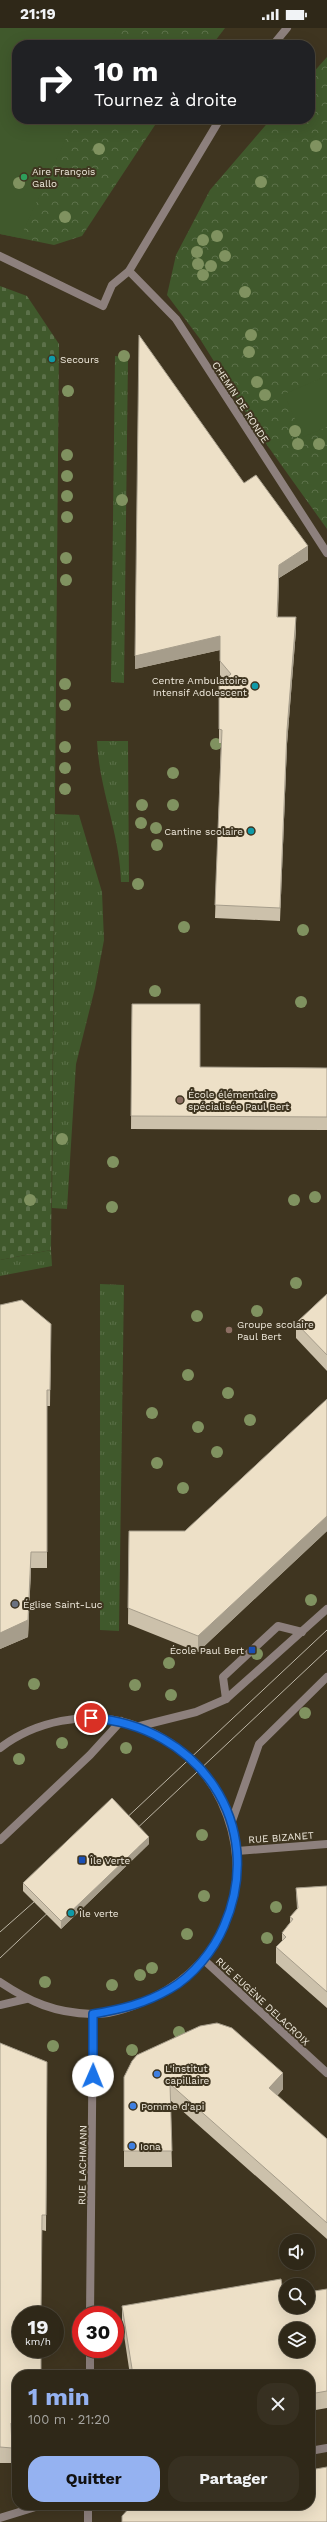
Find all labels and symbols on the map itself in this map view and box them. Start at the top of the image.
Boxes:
place label: Aire François Gallo [32,166,95,189]
marker: Aire François Gallo [19,172,29,182]
marker: Secours [47,354,57,364]
place label: Secours [60,354,99,365]
street label: CHEMIN DE RONDE [210,360,271,445]
place label: Centre Ambulatoire Intensif Adolescent [152,675,248,698]
marker: Centre Ambulatoire Intensif Adolescent [250,681,260,691]
place label: Cantine scolaire [164,826,243,837]
marker: Cantine scolaire [246,826,256,836]
place label: École élémentaire spécialisée Paul Bert [188,1089,290,1112]
marker: École élémentaire spécialisée Paul Bert [175,1095,185,1105]
place label: Groupe scolaire Paul Bert [237,1319,314,1342]
marker: Groupe scolaire Paul Bert [224,1325,234,1335]
marker: Église Saint-Luc [10,1599,20,1609]
place label: Église Saint-Luc [23,1599,103,1610]
place label: École Paul Bert [170,1645,245,1656]
marker: École Paul Bert [247,1645,257,1655]
pin [74,1701,108,1735]
street label: RUE BIZANET [248,1830,314,1845]
marker: Île Verte [77,1855,87,1865]
place label: Île Verte [89,1855,131,1866]
marker: Île verte [66,1908,76,1918]
place label: Île verte [78,1908,119,1919]
street label: RUE EUGÈNE DELACROIX [214,1955,312,2048]
position arrow [72,2055,114,2097]
place label: L'institut capillaire [165,2063,210,2086]
marker: L'institut capillaire [152,2069,162,2079]
marker: Pomme d'api [128,2101,138,2111]
place label: Pomme d'api [141,2101,204,2112]
street label: RUE LACHMANN [76,2125,89,2205]
marker: Iona [127,2141,137,2151]
place label: Iona [140,2141,161,2152]
speed limit sign: 30 [72,2306,124,2358]

